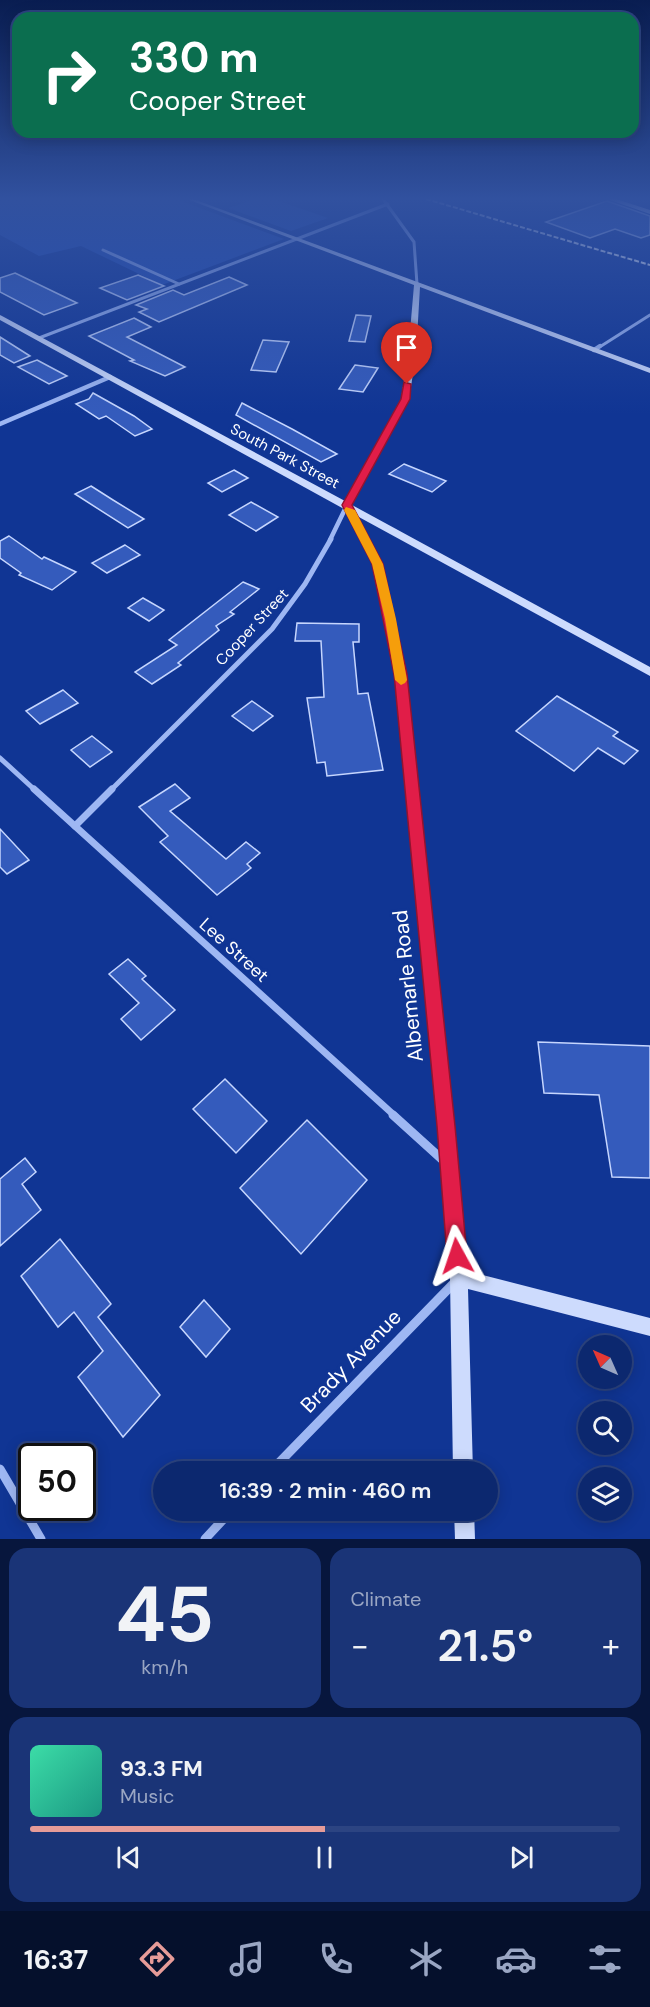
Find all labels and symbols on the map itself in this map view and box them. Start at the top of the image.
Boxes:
pin [381,322,432,384]
street label: South Park Street [227,419,343,493]
street label: Cooper Street [211,584,293,670]
street label: Albemarle Road [386,909,430,1063]
street label: Lee Street [194,913,274,987]
position arrow [425,1224,489,1288]
street label: Brady Avenue [295,1303,408,1419]
north arrow [578,1335,632,1389]
speed limit sign: 50 [18,1443,96,1521]

